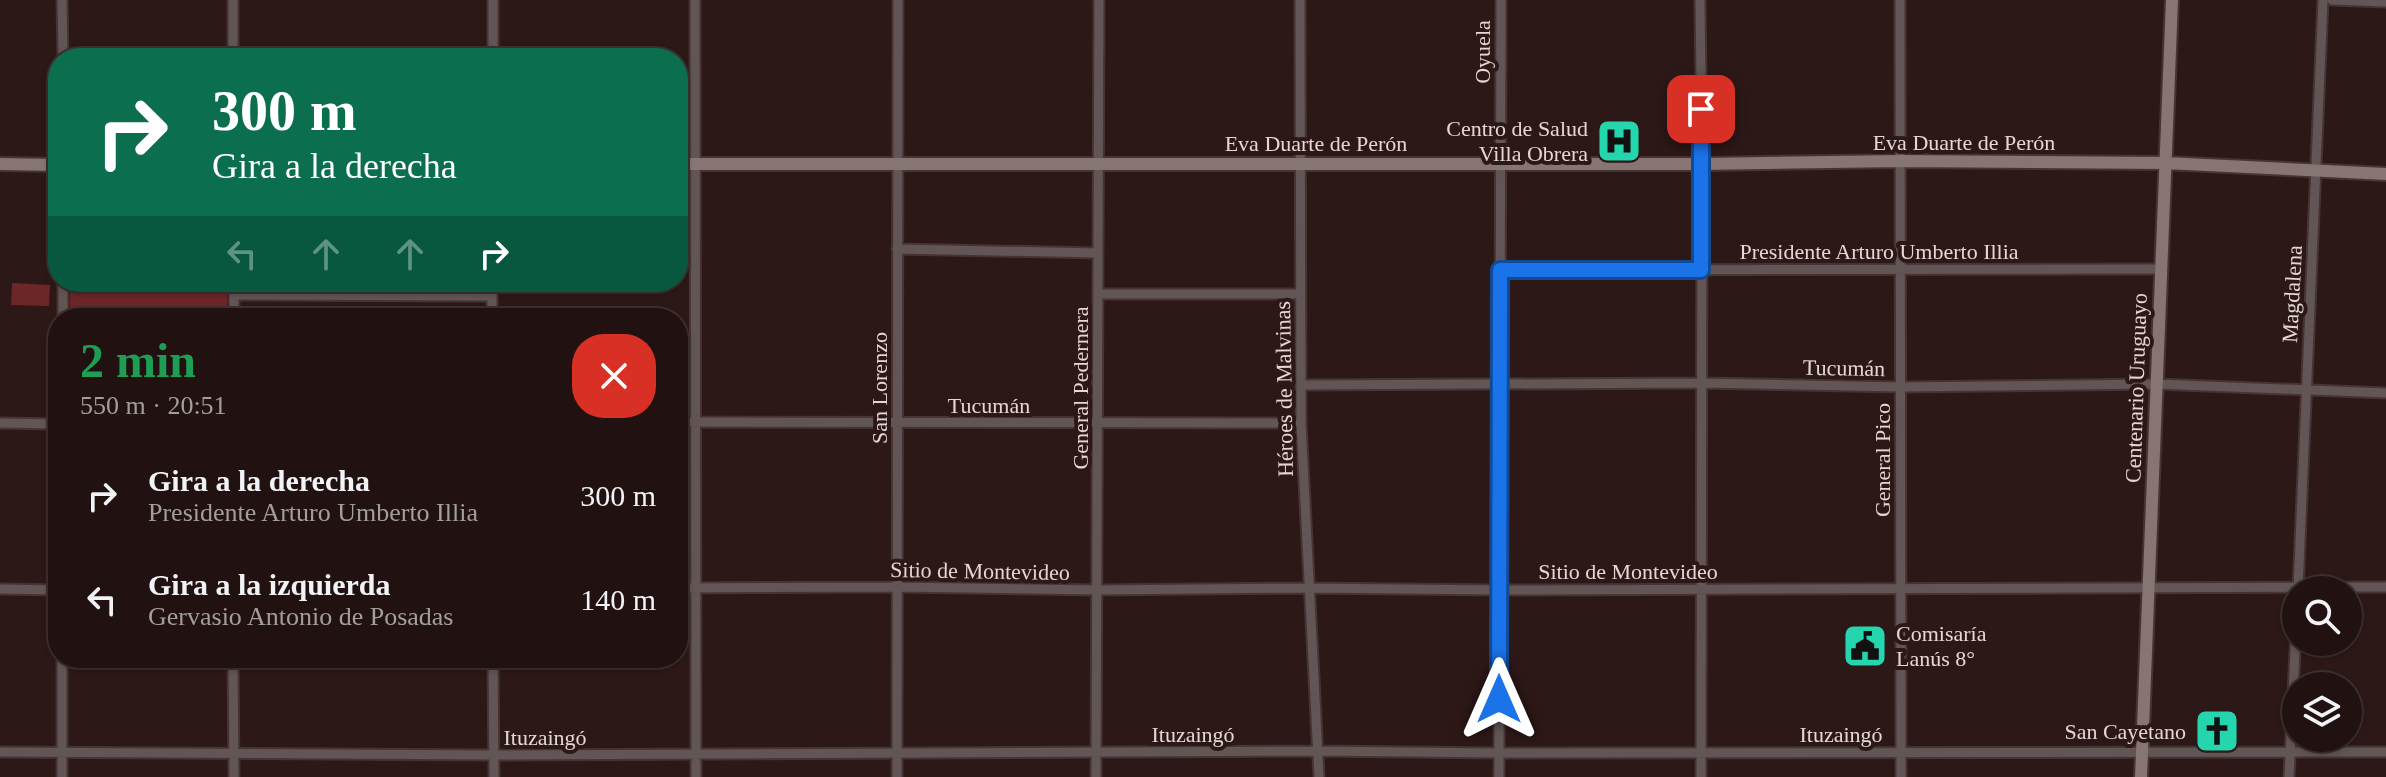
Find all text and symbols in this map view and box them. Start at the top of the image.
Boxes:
street label: Oyuela [1470,20,1495,84]
pin [1667,75,1735,143]
icon: right [80,80,184,184]
text: 300 m [212,80,357,142]
icon: arrive [1679,87,1723,131]
place label: Centro de Salud Villa Obrera [1446,116,1588,166]
hospital icon: Centro de Salud Villa Obrera [1595,117,1643,165]
street label: Eva Duarte de Perón [1873,130,2055,155]
street label: Eva Duarte de Perón [1225,131,1407,156]
text: Gira a la derecha [212,146,457,186]
icon: left [220,232,264,276]
icon: ahead [304,232,348,276]
icon: ahead [388,232,432,276]
icon: right [472,232,516,276]
street label: Presidente Arturo Umberto Illia [1739,239,2019,264]
street label: Magdalena [2277,244,2307,343]
street label: Centenario Uruguayo [2120,293,2152,483]
street label: Héroes de Malvinas [1270,301,1298,477]
street label: General Pedernera [1068,306,1093,470]
street label: San Lorenzo [867,332,892,444]
text: 2 min [80,334,196,387]
button: close [572,334,656,418]
street label: Tucumán [1803,355,1885,381]
text: 550 m · 20:51 [80,391,227,420]
street label: Tucumán [948,393,1030,418]
street label: General Pico [1870,403,1895,517]
text: Gira a la derecha [148,464,370,497]
icon: right [80,474,124,518]
text: 300 m [580,479,656,512]
text: Presidente Arturo Umberto Illia [148,498,478,527]
street label: Sitio de Montevideo [890,557,1070,585]
street label: Sitio de Montevideo [1538,559,1718,584]
text: Gira a la izquierda [148,568,391,601]
map controls [2282,576,2362,752]
button: search [2282,576,2362,656]
icon: left [80,578,124,622]
text: 140 m [580,583,656,616]
text: Gervasio Antonio de Posadas [148,602,453,631]
place label: Comisaría Lanús 8° [1896,621,1987,671]
public building icon: Comisaría Lanús 8° [1841,622,1889,670]
position arrow [1457,657,1541,741]
button: layers [2282,672,2362,752]
church icon: San Cayetano [2193,707,2241,755]
place label: San Cayetano [2064,719,2186,744]
street label: Ituzaingó [1151,722,1235,747]
street label: Ituzaingó [1799,722,1883,747]
street label: Ituzaingó [503,725,587,750]

